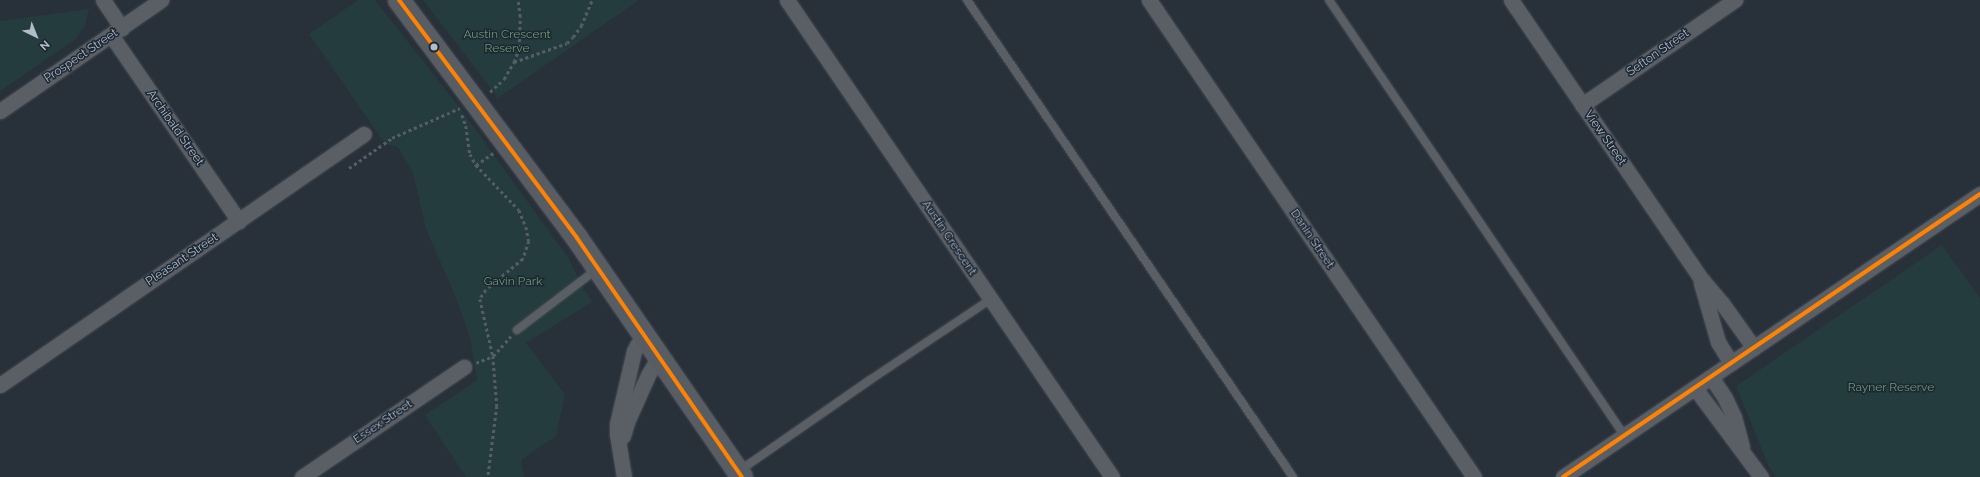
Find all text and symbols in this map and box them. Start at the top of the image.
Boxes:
north arrow [16,16,56,56]
street label: Prospect Street [41,26,121,86]
street label: Sefton Street [1624,26,1692,80]
park label: Austin Crescent Reserve [463,28,551,56]
text: N [37,38,52,53]
unlabelled marker [429,42,439,52]
street label: Archibald Street [143,87,207,169]
street label: View Street [1581,108,1629,168]
street label: Austin Crescent [919,198,979,278]
street label: Danin Street [1287,207,1337,271]
street label: Pleasant Street [143,231,221,289]
park label: Gavin Park [484,275,542,289]
park label: Rayner Reserve [1848,381,1934,395]
street label: Essex Street [351,397,415,447]

